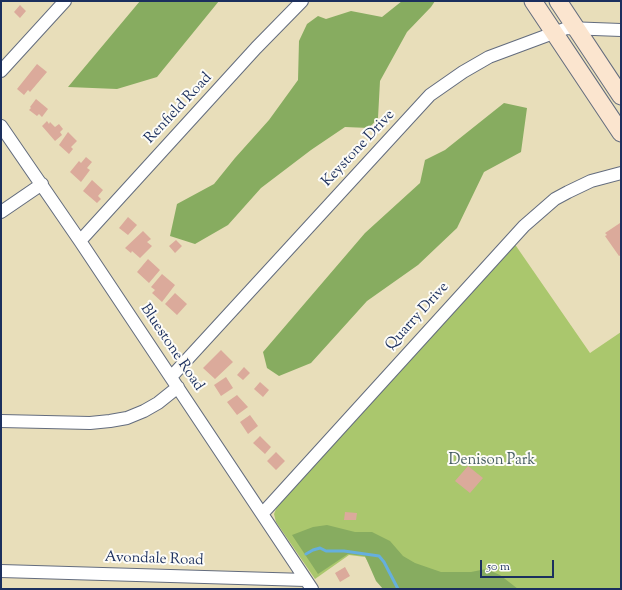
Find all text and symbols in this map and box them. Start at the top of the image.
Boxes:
street label: Renfield Road [142,70,216,148]
street label: Keystone Drive [319,107,399,191]
street label: Quarry Drive [383,279,453,355]
street label: Bluestone Road [135,301,207,395]
park label: Denison Park [449,452,535,470]
street label: Avondale Road [104,549,204,571]
scale bar [482,552,556,578]
text: 50 m [487,558,510,576]

